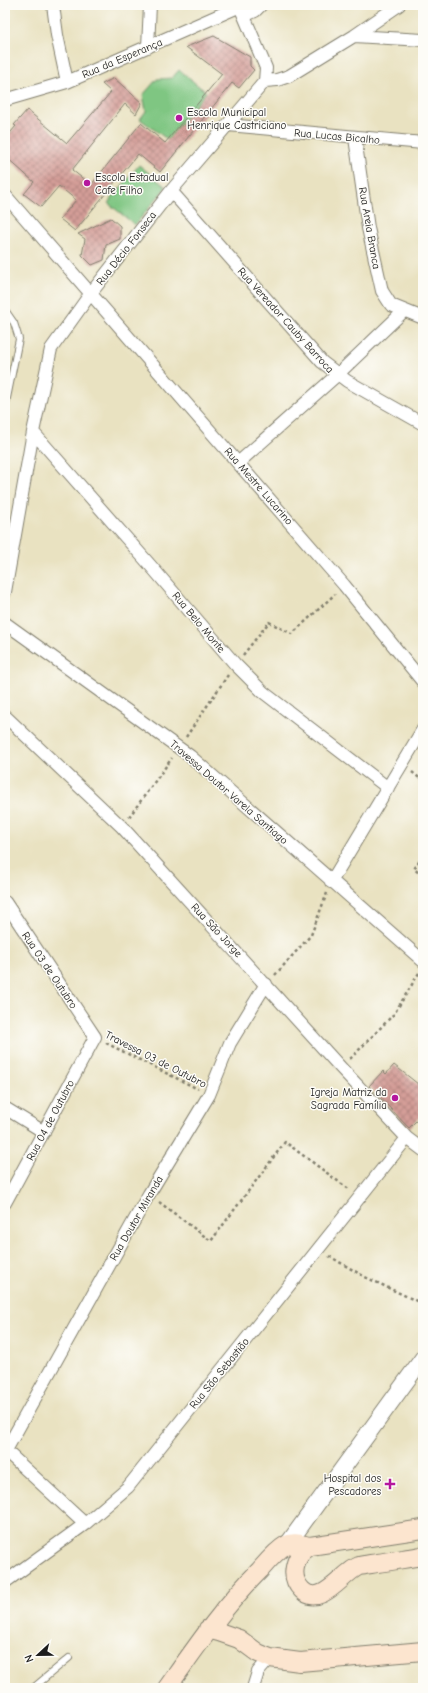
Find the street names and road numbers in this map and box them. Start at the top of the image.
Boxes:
street label: Rua da Esperança [80,36,164,81]
street label: Rua Lucas Bicalho [293,126,381,147]
street label: Rua Areia Branca [356,186,383,270]
street label: Rua Décio Fonseca [94,209,159,288]
street label: Rua Vereador Cauby Barroca [235,265,337,376]
street label: Rua Mestre Lucarino [222,445,296,528]
street label: Rua Belo Monte [169,589,228,656]
street label: Travessa Doutor Varela Santiago [167,738,290,847]
street label: Rua São Jorge [188,901,245,960]
street label: Rua 03 de Outubro [19,929,80,1011]
street label: Travessa 03 de Outubro [103,1028,209,1091]
street label: Rua 04 de Outubro [24,1077,77,1163]
street label: Rua Doutor Miranda [107,1174,166,1263]
street label: Rua São Sebastião [187,1335,252,1411]

